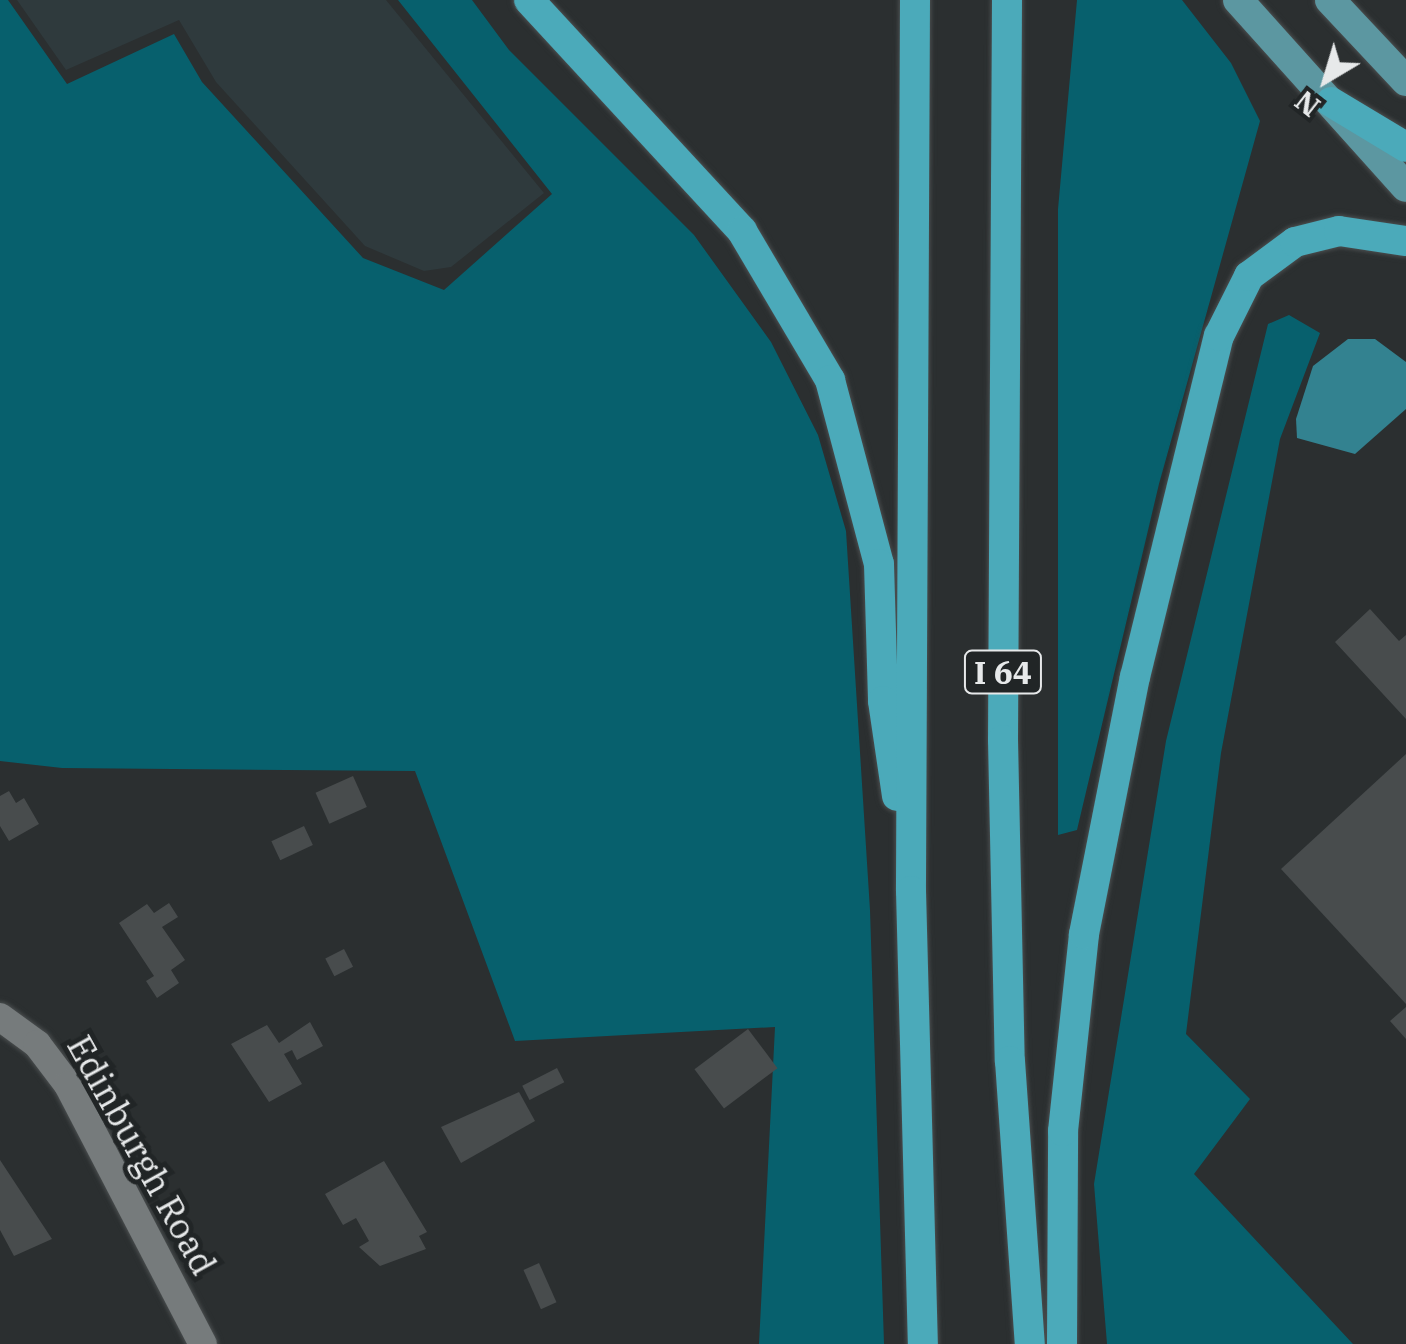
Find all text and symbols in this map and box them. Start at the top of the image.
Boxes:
north arrow [1276,30,1376,130]
text: N [1287,83,1327,125]
road number: I 64 [963,645,1043,699]
street label: Edinburgh Road [59,1028,225,1282]

